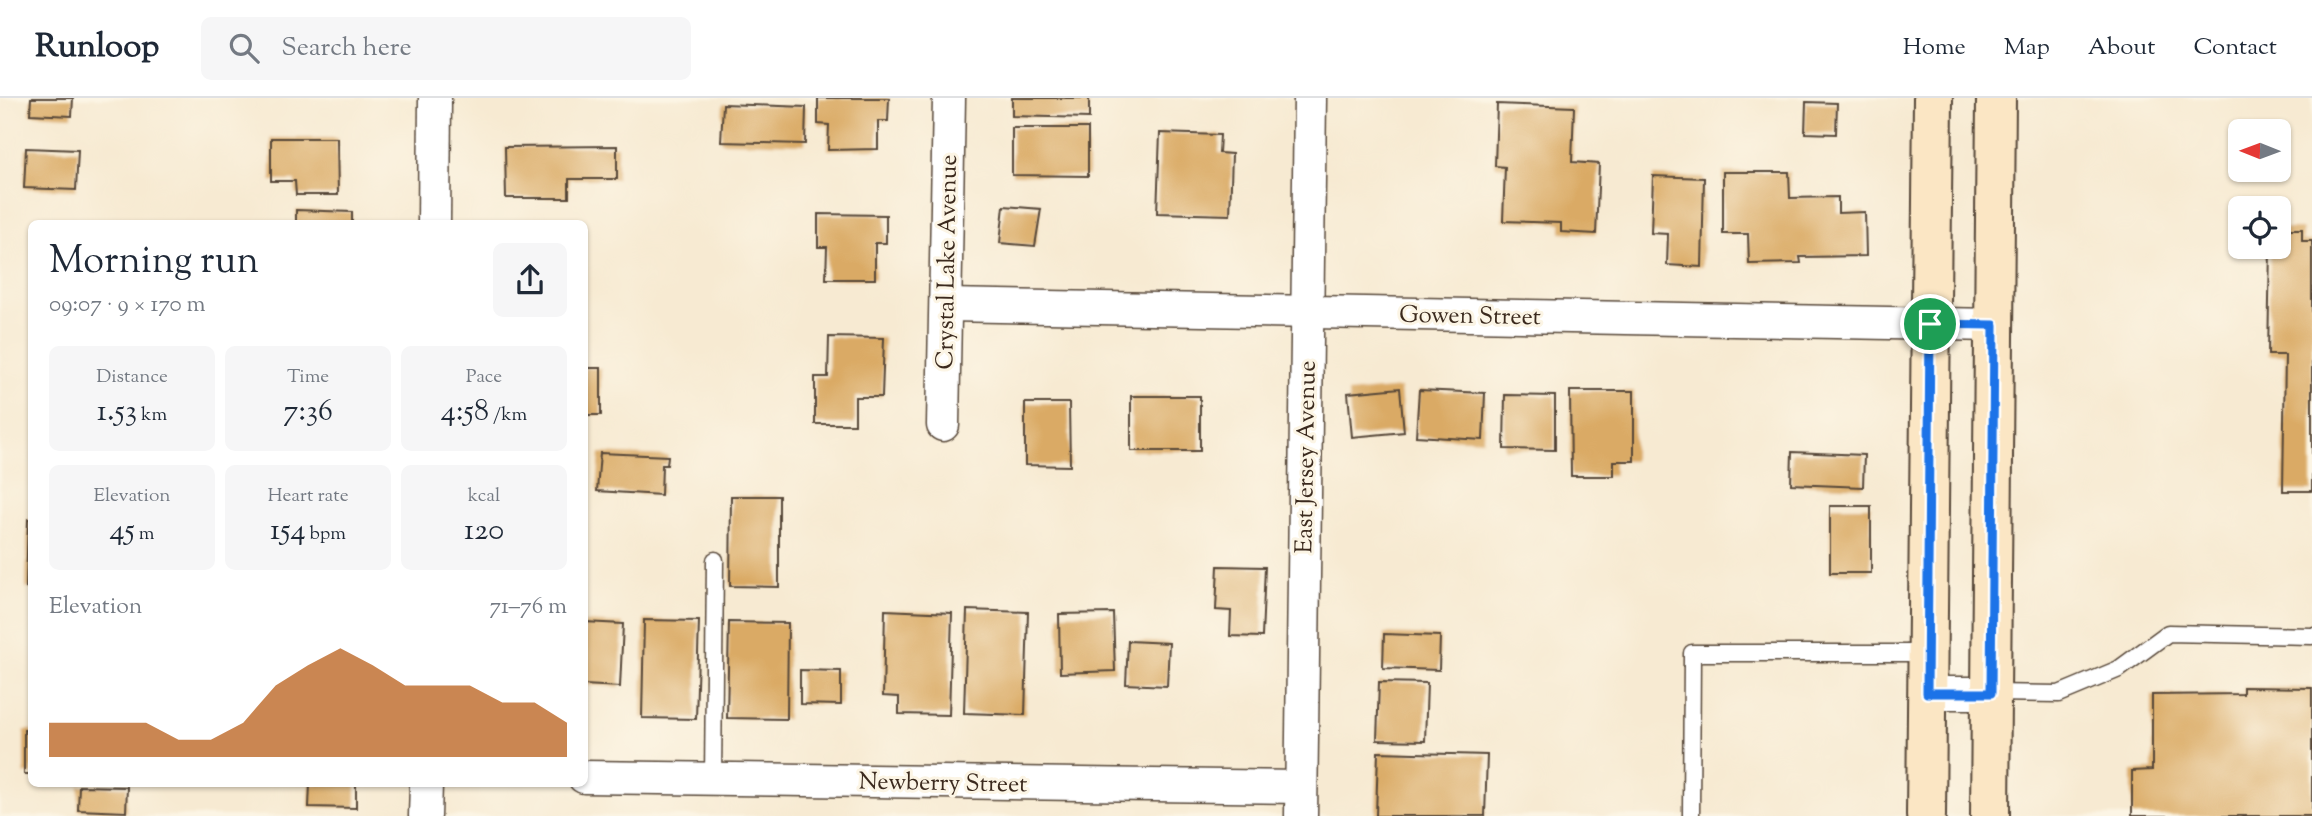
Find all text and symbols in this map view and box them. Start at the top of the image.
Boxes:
search box [201,17,691,80]
text: Runloop [35,24,159,72]
icon: search [225,29,263,67]
text: Search here [281,30,412,67]
text: Home [1903,31,1966,65]
text: Map [2004,31,2050,65]
text: About [2088,31,2155,65]
text: Contact [2193,31,2277,65]
north arrow [2228,119,2291,182]
map controls [2228,119,2291,259]
street label: Crystal Lake Avenue [929,154,967,370]
button: locate [2228,196,2291,259]
text: Morning run [49,236,259,290]
button: share [493,243,567,317]
text: 09:07 · 9 × 170 m [49,289,205,322]
pin [1900,294,1960,354]
street label: Gowen Street [1399,299,1541,335]
icon: arrive [1911,305,1949,343]
street label: East Jersey Avenue [1288,360,1326,554]
text: Distance [96,364,168,391]
text: Time [287,364,329,391]
text: Pace [466,364,502,391]
text: 1.53 [97,391,137,434]
text: 7:36 [283,391,333,434]
text: 4:58 [441,391,489,434]
text: km [137,402,167,429]
text: /km [489,402,527,429]
text: Elevation [93,483,171,510]
text: Heart rate [267,483,349,510]
text: kcal [468,483,500,510]
text: 45 [109,510,135,553]
text: 154 [270,510,306,553]
text: 120 [464,510,504,553]
text: m [135,521,155,548]
text: bpm [306,521,346,548]
text: Elevation [49,591,142,624]
text: 71–76 m [490,591,567,624]
street label: Newberry Street [858,766,1028,802]

